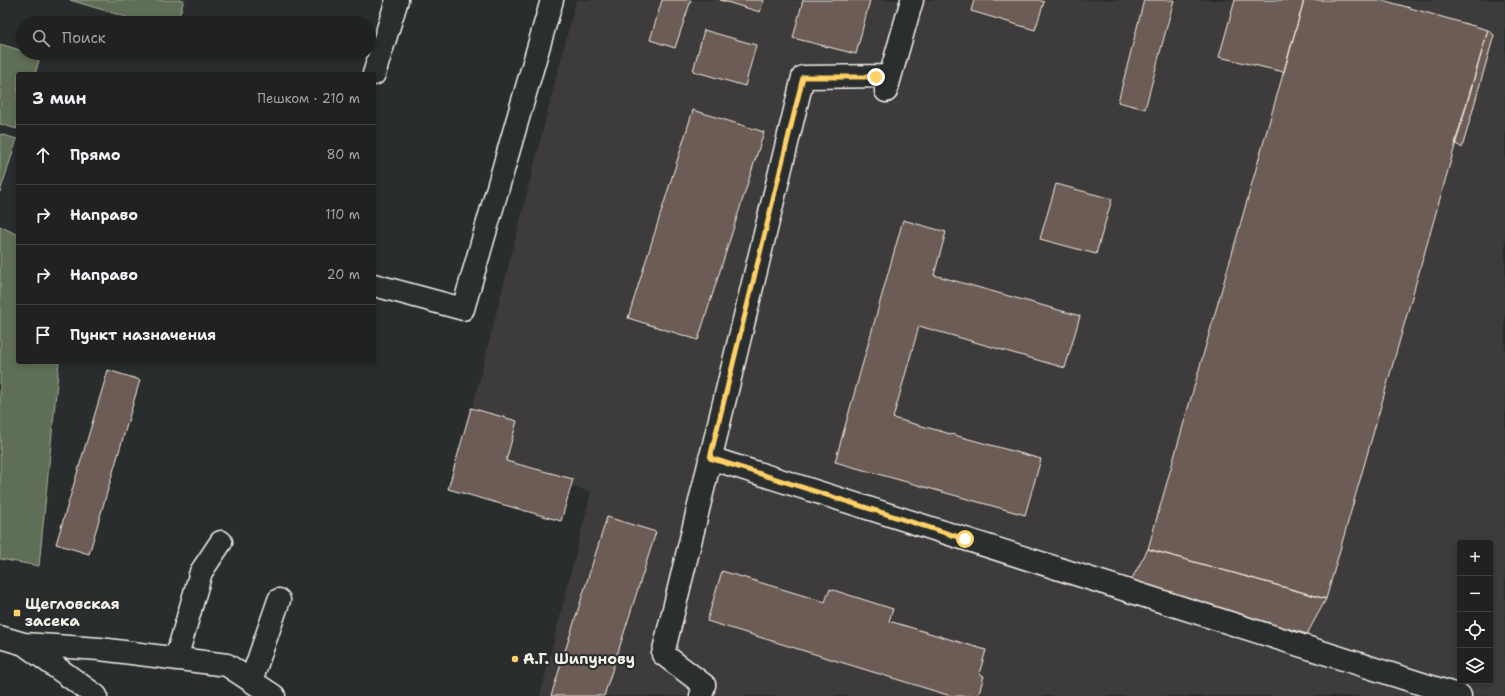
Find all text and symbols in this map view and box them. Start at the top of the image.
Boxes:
search box [16,16,376,60]
icon: search [30,27,52,49]
text: Поиск [62,28,106,48]
route end [867,68,885,86]
text: 3 мин [32,87,87,109]
text: Пешком · 210 m [257,90,360,107]
icon: ahead [32,144,54,166]
text: Прямо [70,145,120,165]
text: 80 m [326,146,360,163]
icon: right [32,204,54,226]
text: Направо [70,205,138,225]
text: 110 m [325,206,360,223]
icon: right [32,264,54,286]
text: Направо [70,265,138,285]
text: 20 m [327,266,360,283]
icon: arrive [32,324,54,346]
text: Пункт назначения [70,325,216,345]
route start [956,530,974,548]
map controls [1457,540,1493,684]
button: + [1457,540,1493,576]
button: − [1457,576,1493,612]
place label: Щегловская засека [25,594,120,631]
marker: Щегловская засека [12,608,22,618]
button: locate [1457,612,1493,648]
button: layers [1457,648,1493,684]
place label: А.Г. Шипунову [523,649,635,669]
marker: А.Г. Шипунову [510,654,520,664]

